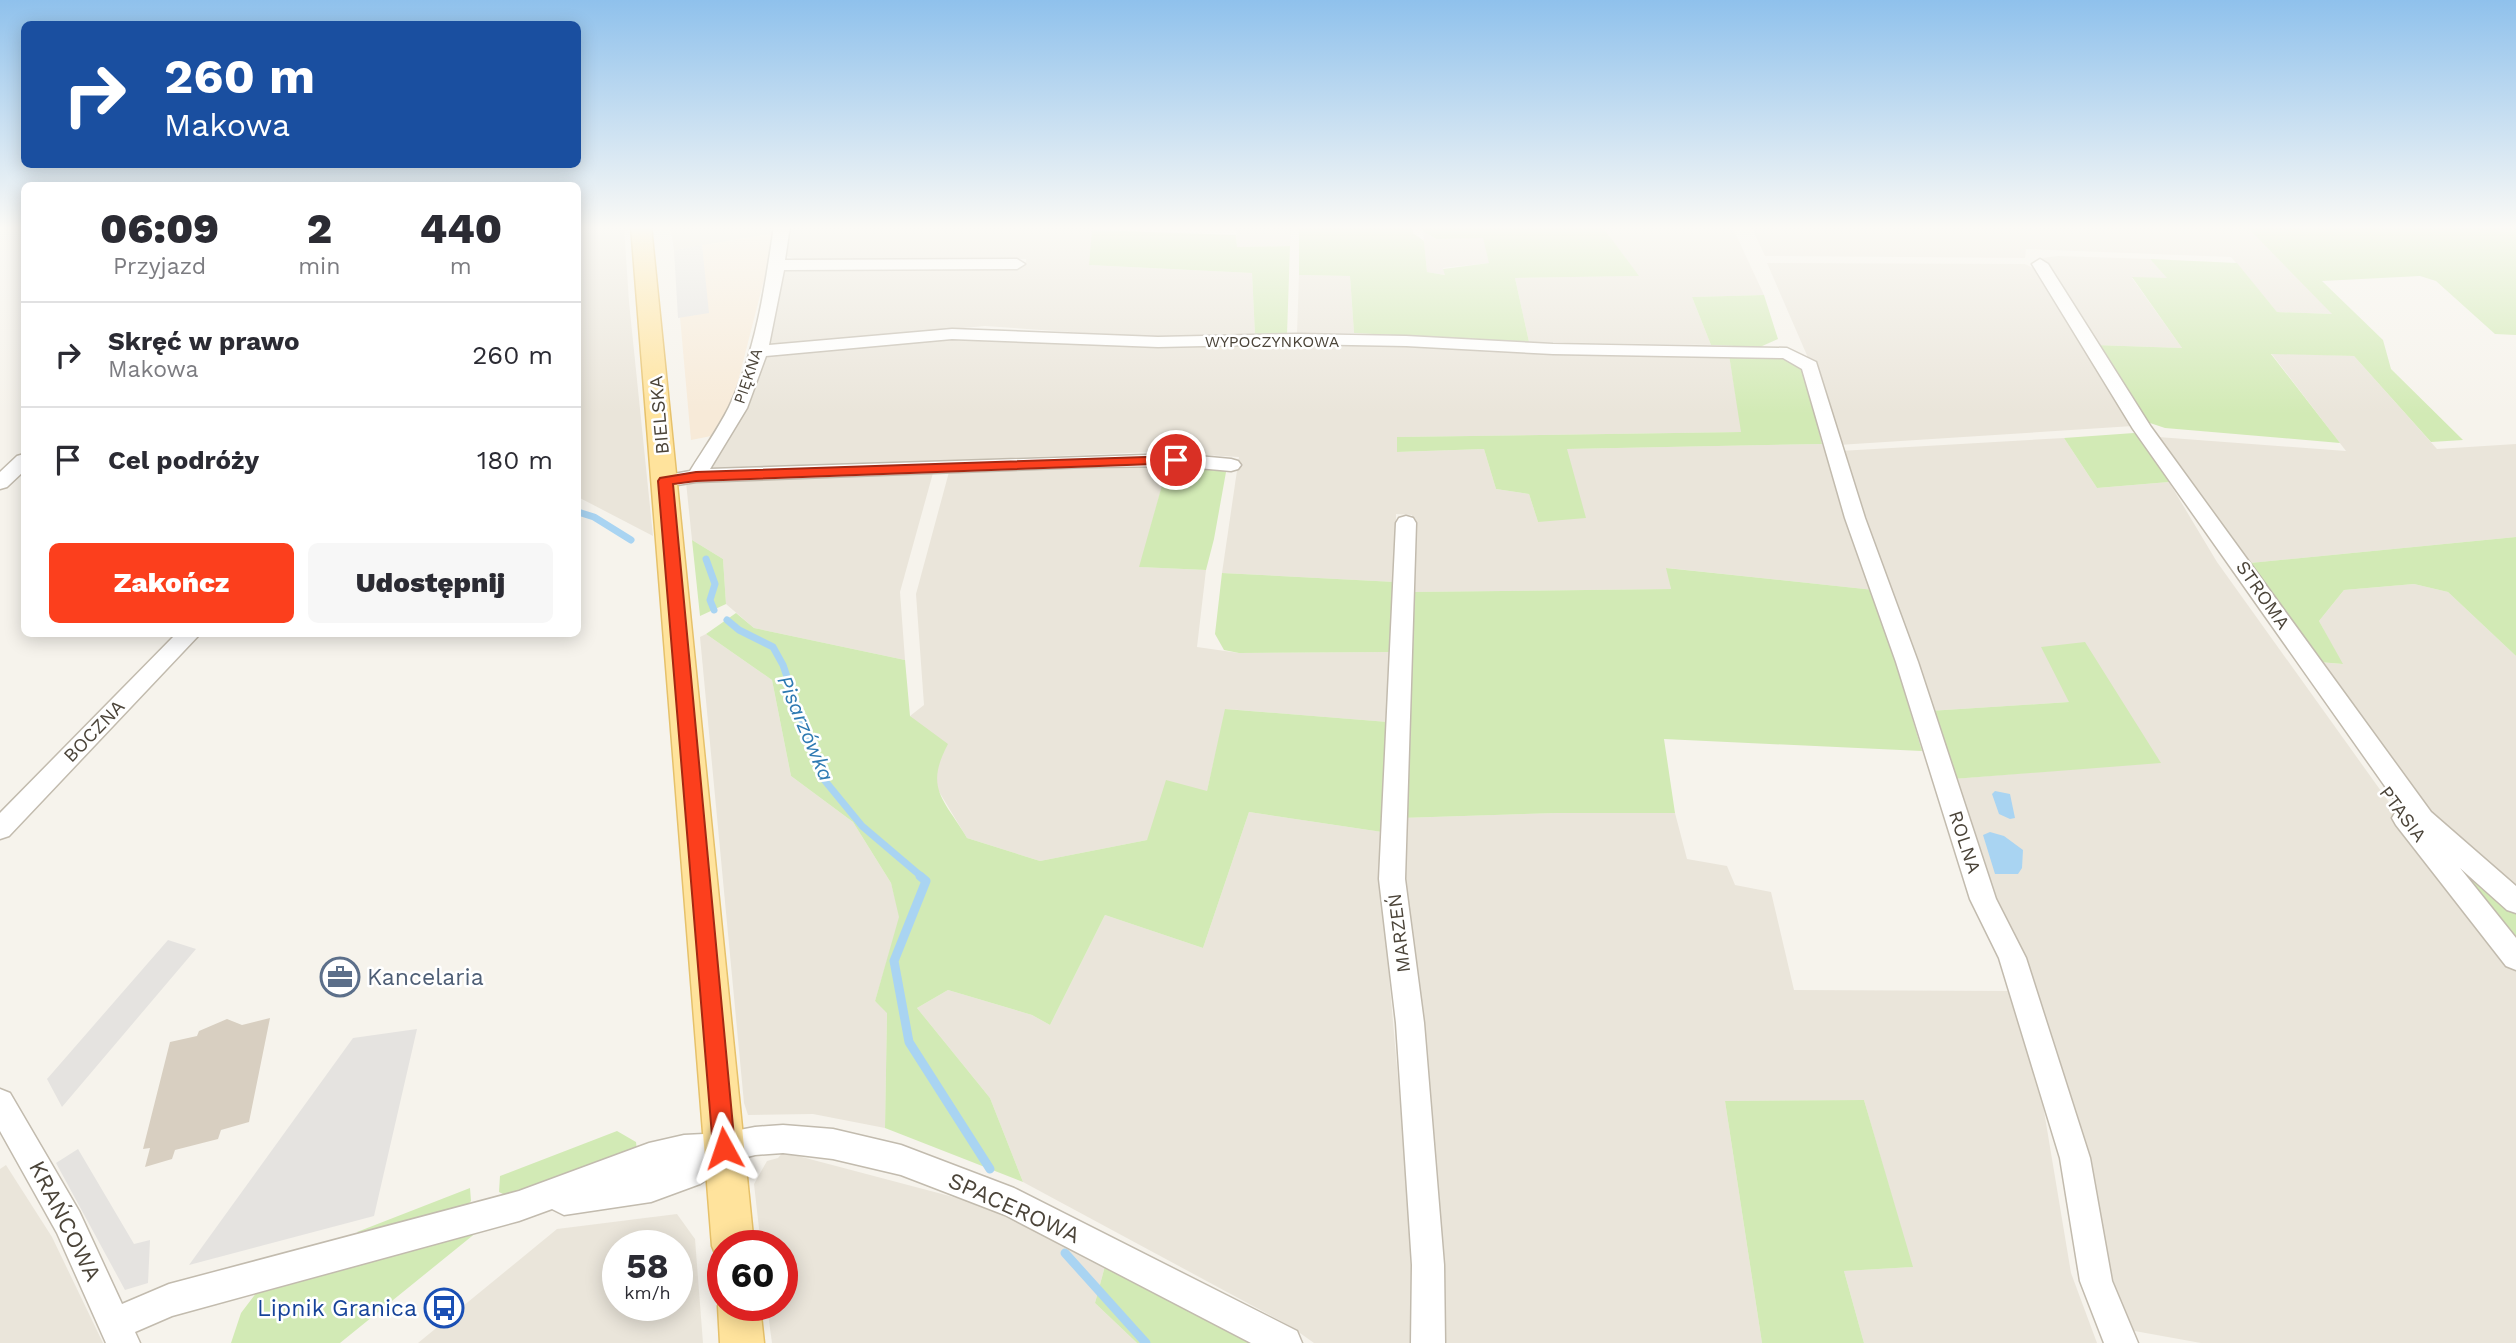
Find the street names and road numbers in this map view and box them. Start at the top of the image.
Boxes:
street label: WYPOCZYNKOWA [1205,332,1340,351]
street label: PIĘKNA [730,345,766,406]
street label: BIELSKA [644,374,674,455]
street label: STROMA [2231,556,2295,634]
street label: BOCZNA [59,695,130,767]
street label: PTASIA [2375,781,2432,847]
street label: ROLNA [1944,808,1986,877]
street label: MARZEŃ [1383,892,1415,974]
street label: KRAŃCOWA [23,1156,107,1286]
street label: SPACEROWA [944,1167,1084,1249]

